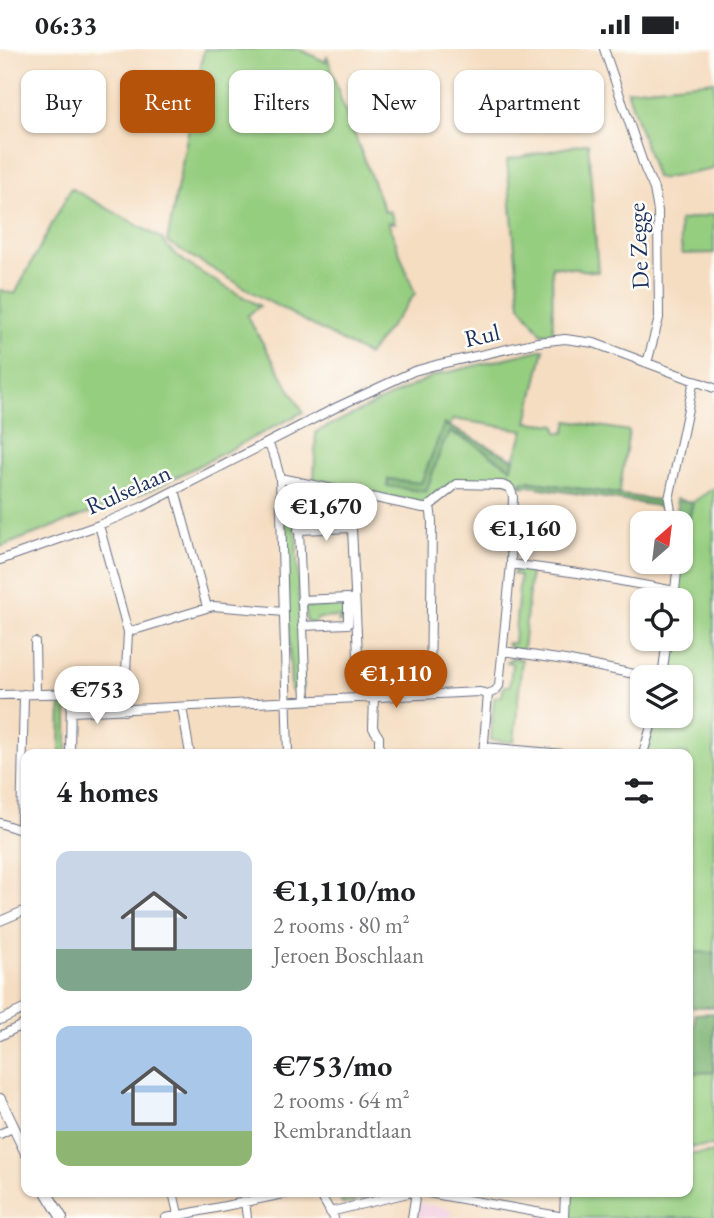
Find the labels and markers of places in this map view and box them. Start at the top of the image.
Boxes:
pin: €1,670 [269,483,383,543]
pin: €1,160 [468,505,582,565]
pin: €1,110 [339,651,453,710]
pin: €753 [56,667,138,726]

